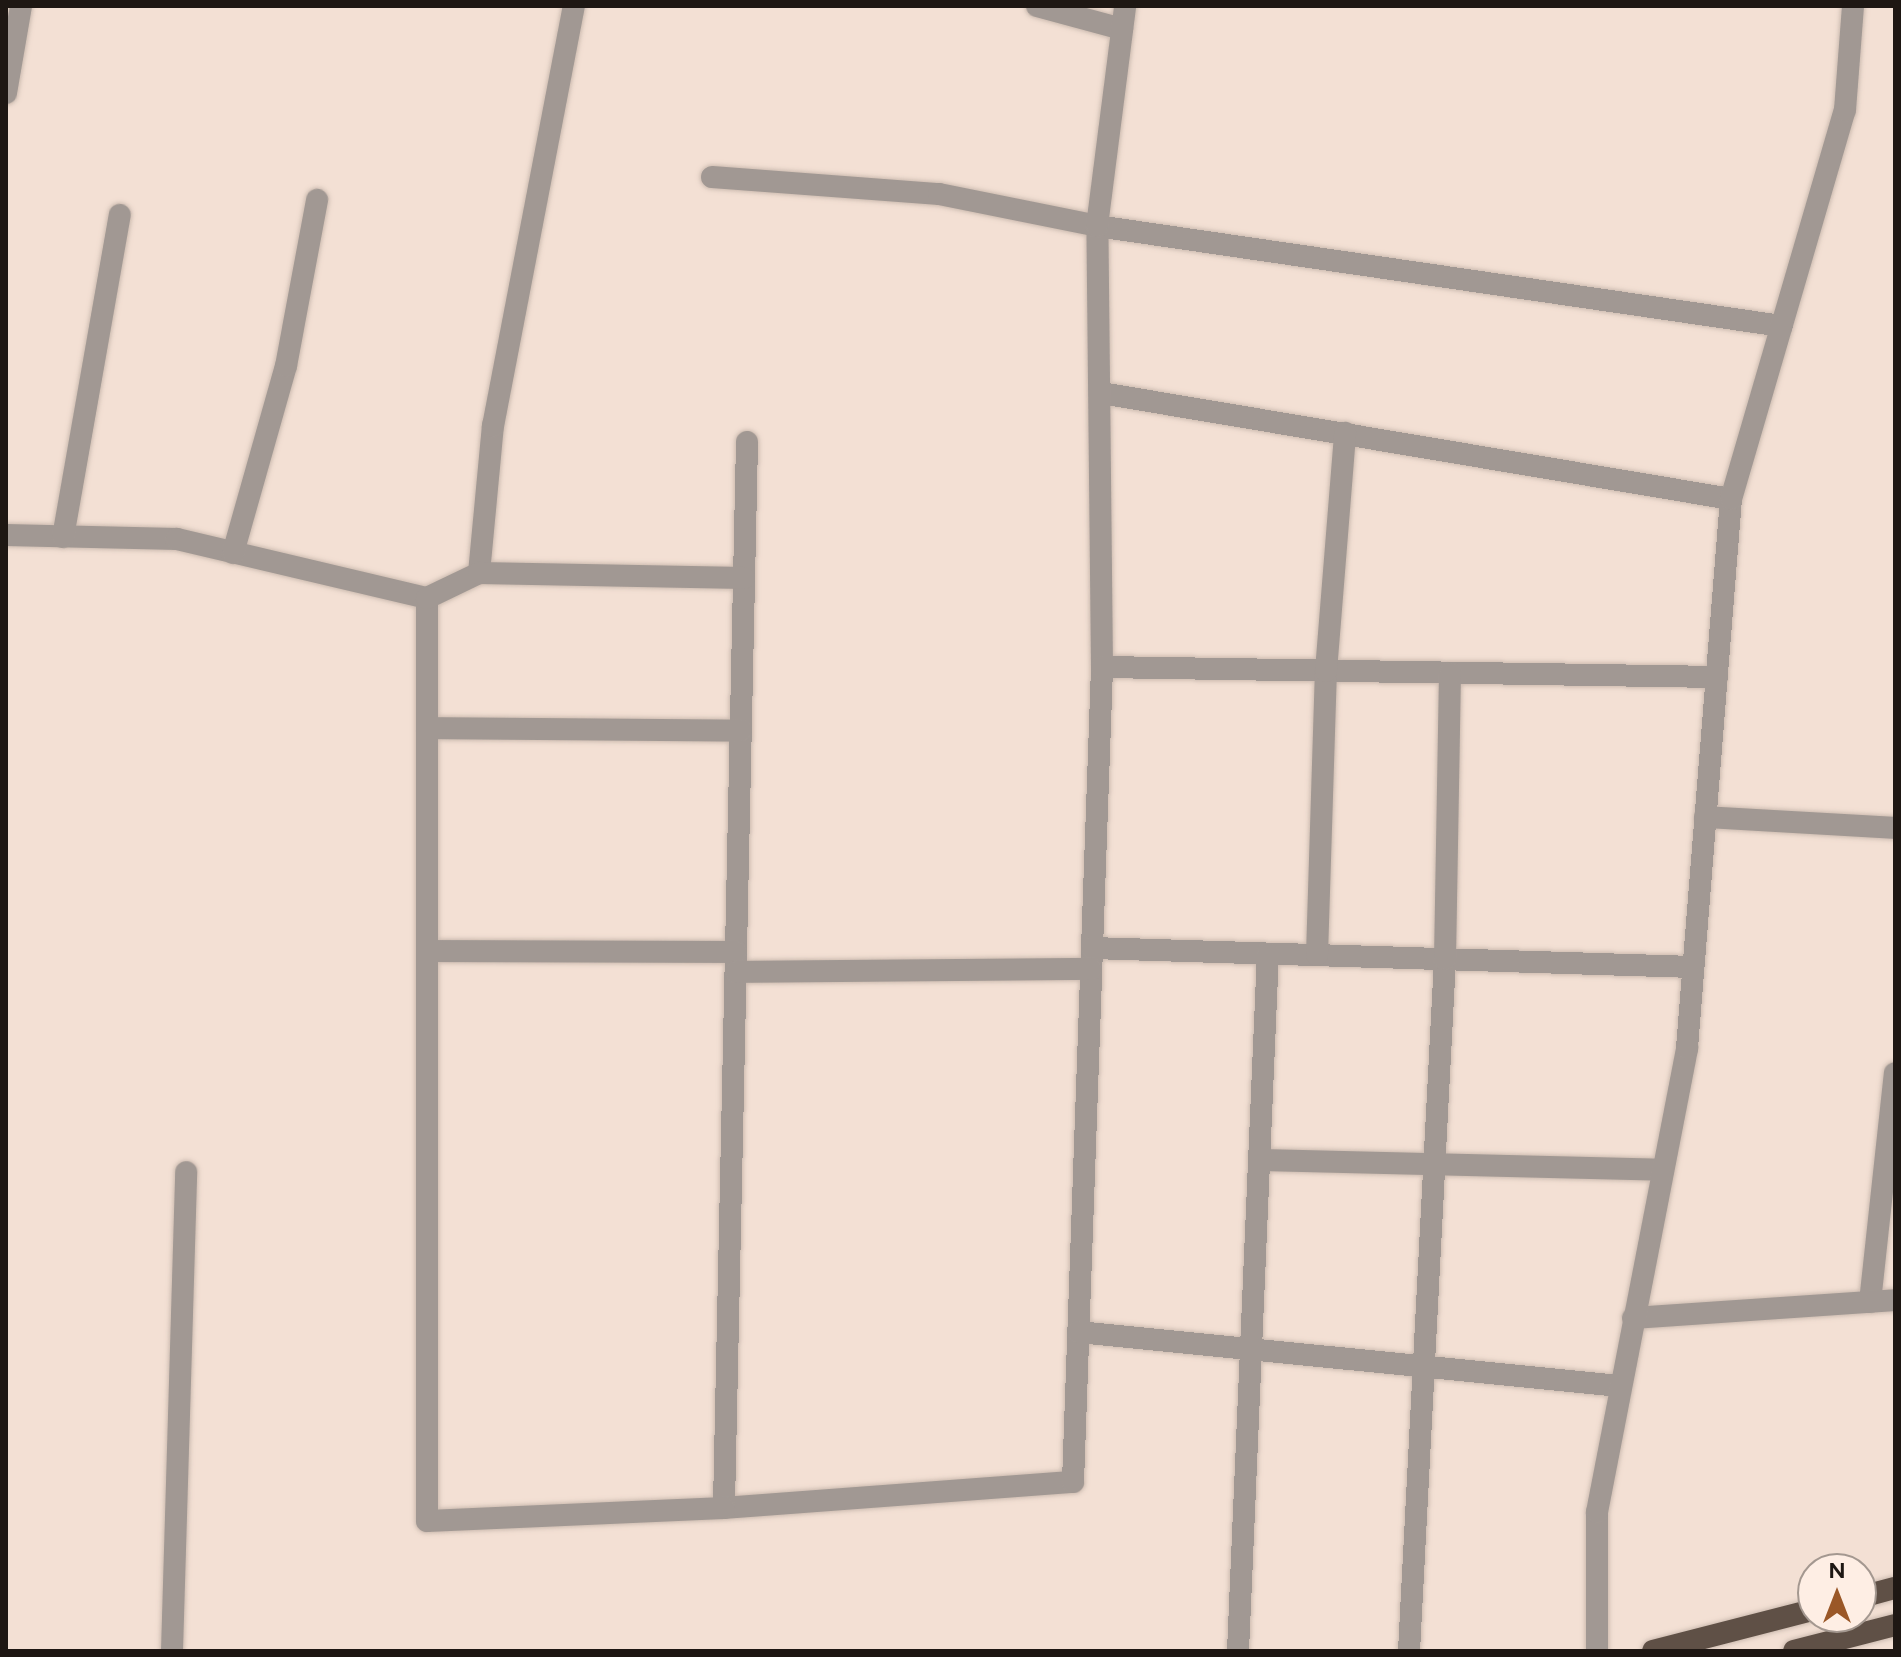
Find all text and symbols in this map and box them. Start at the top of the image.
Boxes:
north arrow [1797,1553,1877,1633]
text: N [1828,1557,1846,1584]

